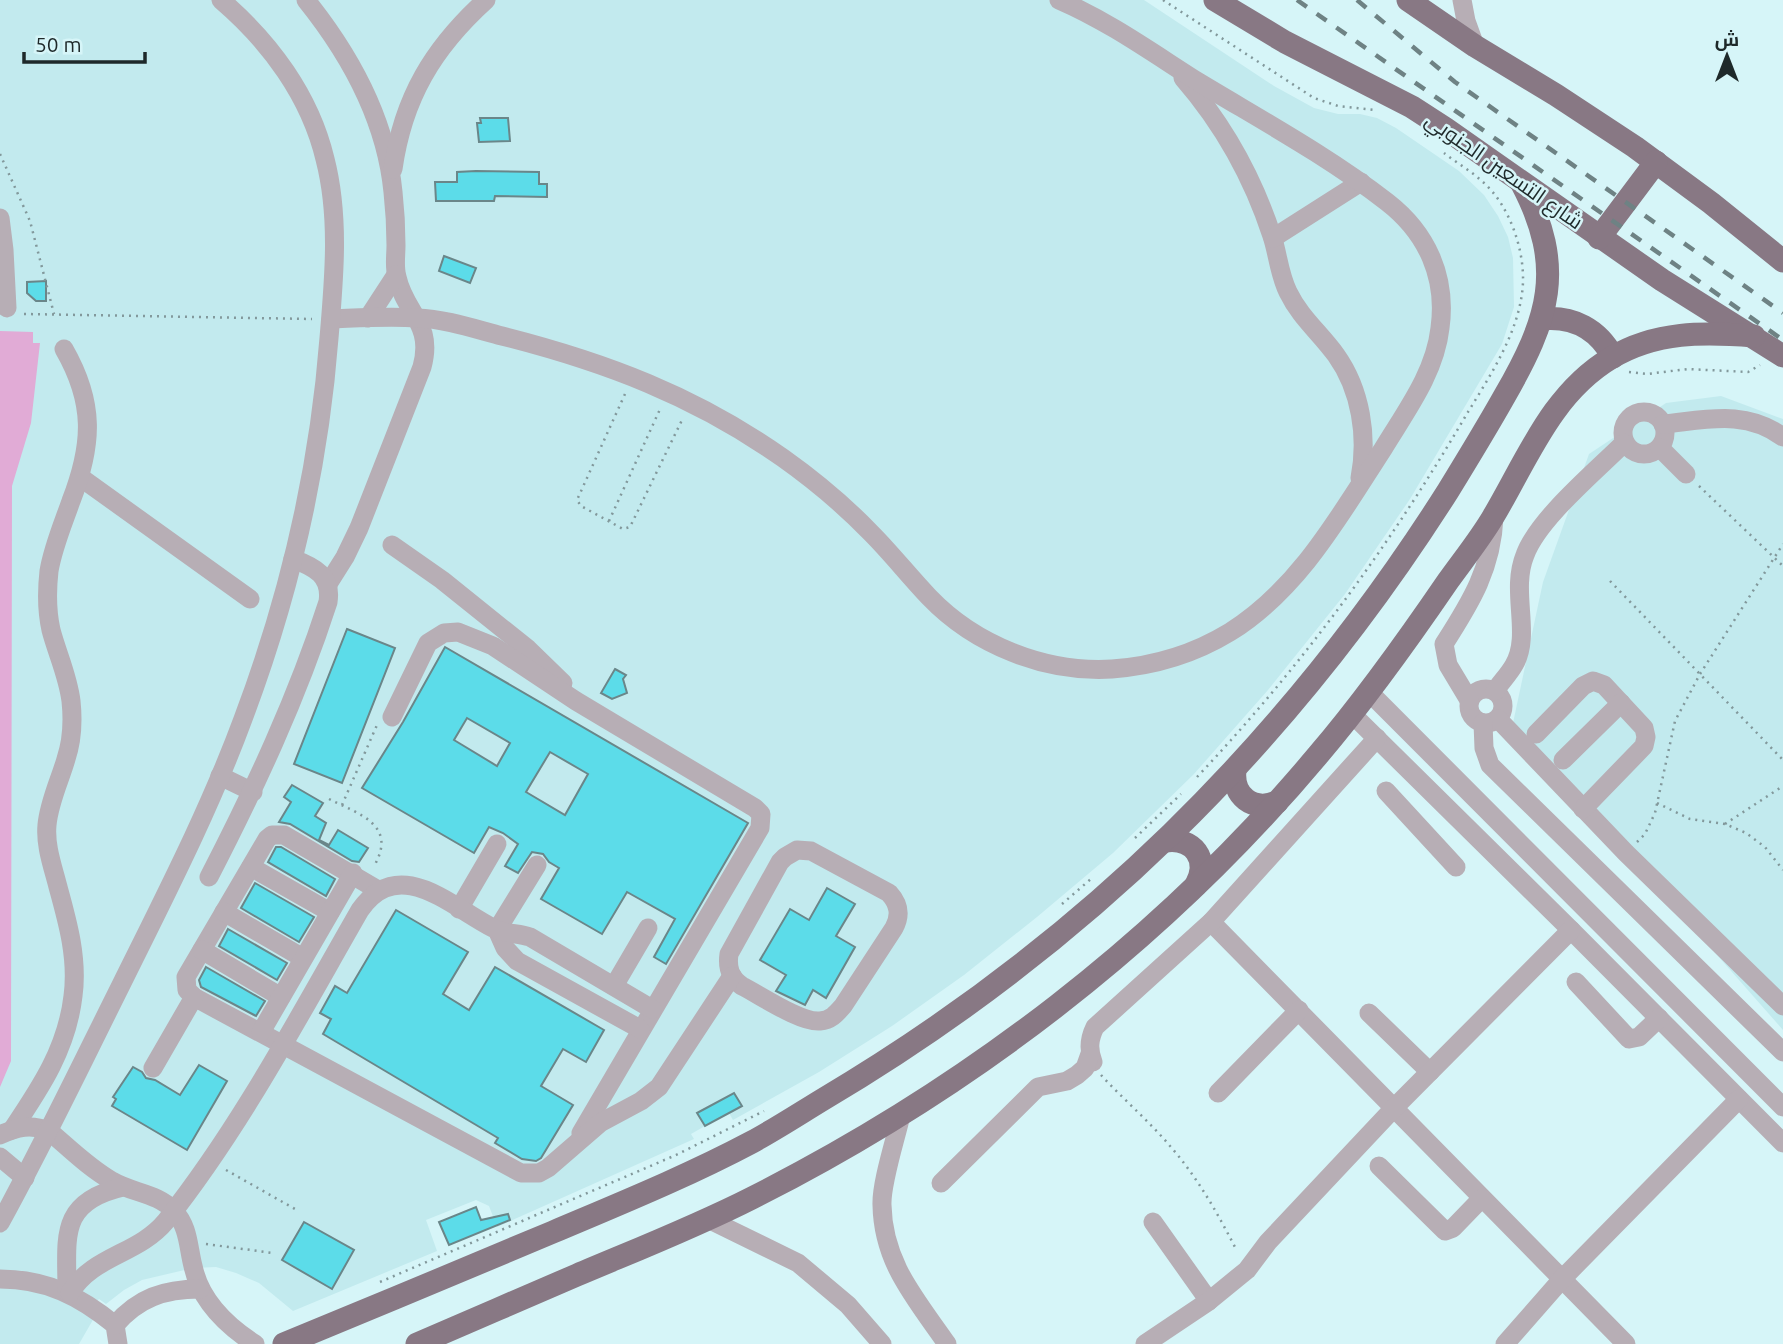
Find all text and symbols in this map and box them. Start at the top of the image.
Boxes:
scale bar [24,21,145,65]
north arrow [1692,21,1762,91]
text: ش [1715,28,1739,51]
text: 50 m [35,32,82,56]
street label: شارع التسعين الجنوبي [1418,107,1588,238]

